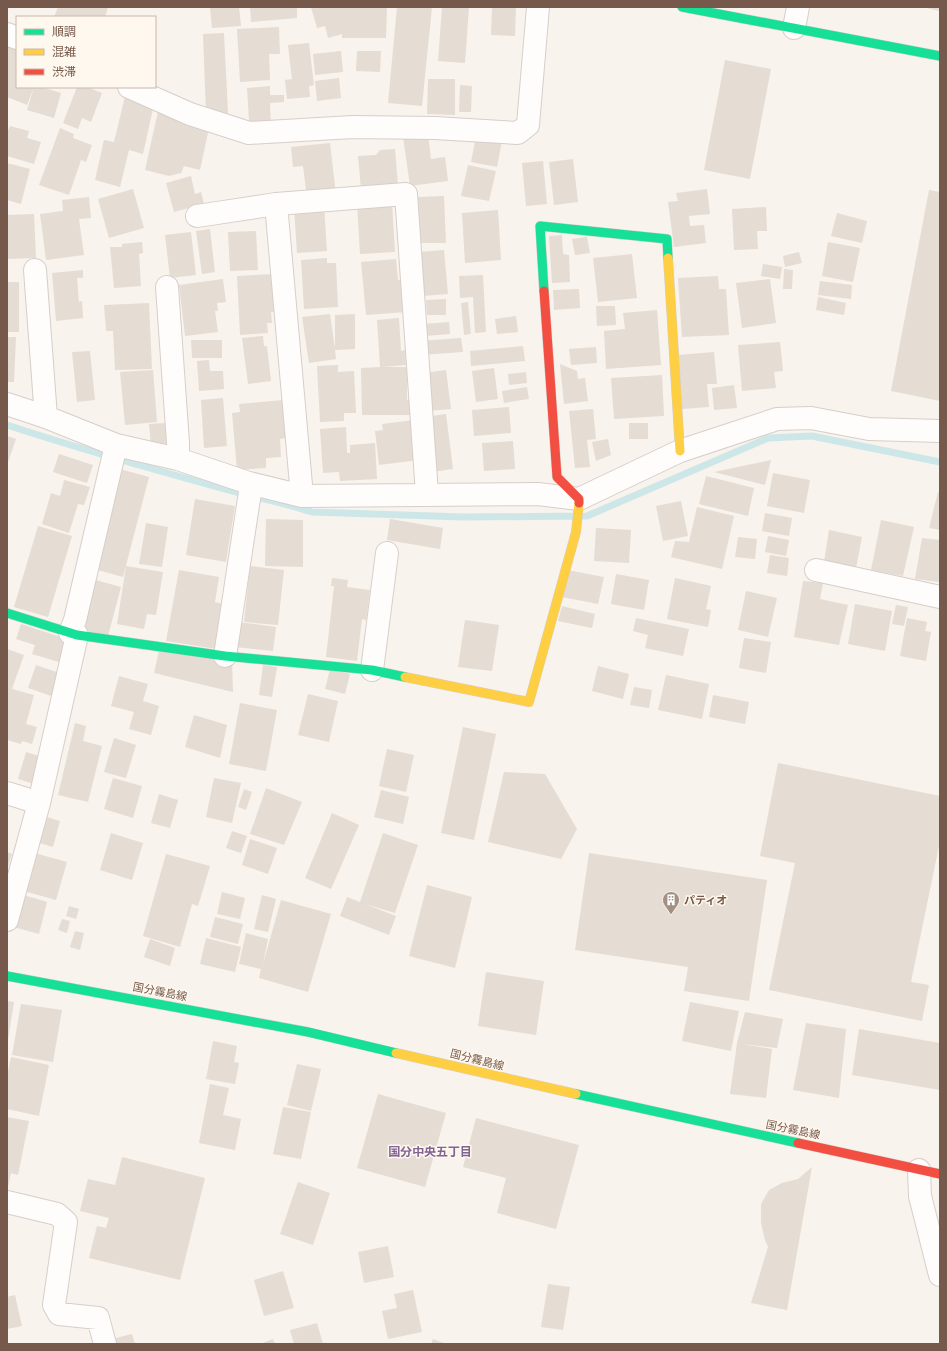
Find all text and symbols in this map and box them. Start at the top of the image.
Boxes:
legend [16,16,156,88]
text: 順調 [52,25,76,40]
text: 混雑 [52,45,76,60]
text: 渋滞 [52,65,76,80]
building icon: パティオ [661,890,681,915]
place label: パティオ [684,894,727,907]
street label: 国分霧島線 [132,980,188,1004]
street label: 国分霧島線 [449,1047,505,1073]
street label: 国分霧島線 [765,1118,821,1142]
district label: 国分中央五丁目 [388,1145,472,1160]

